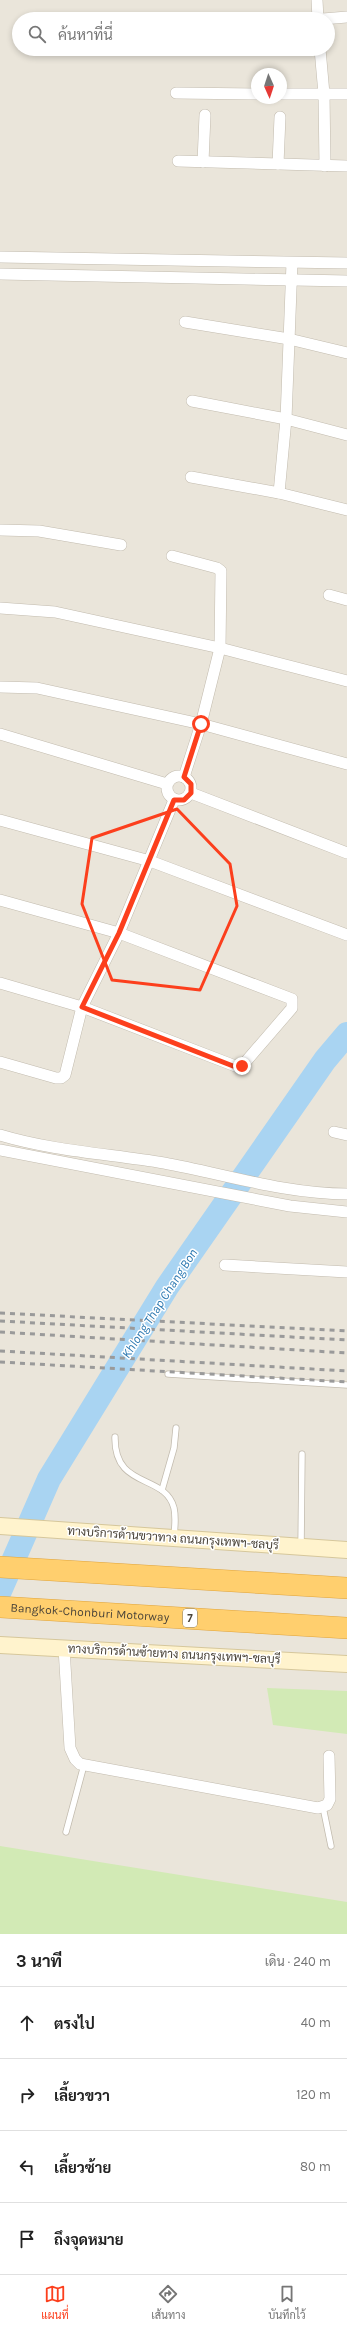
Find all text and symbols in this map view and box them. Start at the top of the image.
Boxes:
search box [12,12,335,56]
icon: search [26,23,48,45]
text: ค้นหาที่นี่ [58,26,113,44]
north arrow [251,68,287,104]
route start [192,715,210,733]
route end [233,1057,251,1075]
water label: Khlong Thap Chang Bon [118,1246,200,1361]
street label: ทางบริการด้านขวาทาง ถนนกรุงเทพฯ-ชลบุรี [67,1523,280,1554]
street label: Bangkok-Chonburi Motorway [10,1601,170,1624]
road number: 7 [183,1609,197,1627]
street label: ทางบริการด้านซ้ายทาง ถนนกรุงเทพฯ-ชลบุรี [67,1640,281,1669]
text: 3 นาที [16,1951,62,1971]
text: เดิน · 240 m [265,1954,331,1969]
icon: ahead [16,2012,38,2034]
text: ตรงไป [54,2015,95,2033]
text: 40 m [301,2015,331,2030]
icon: right [16,2084,38,2106]
text: เลี้ยวขวา [54,2087,110,2105]
text: 120 m [296,2087,331,2102]
icon: left [16,2156,38,2178]
text: เลี้ยวซ้าย [54,2159,111,2177]
text: 80 m [300,2159,331,2174]
icon: arrive [16,2228,38,2250]
text: ถึงจุดหมาย [54,2231,124,2249]
tab: แผนที่ [41,2283,69,2322]
tab: เส้นทาง [151,2283,186,2322]
tab: บันทึกไว้ [268,2283,306,2322]

